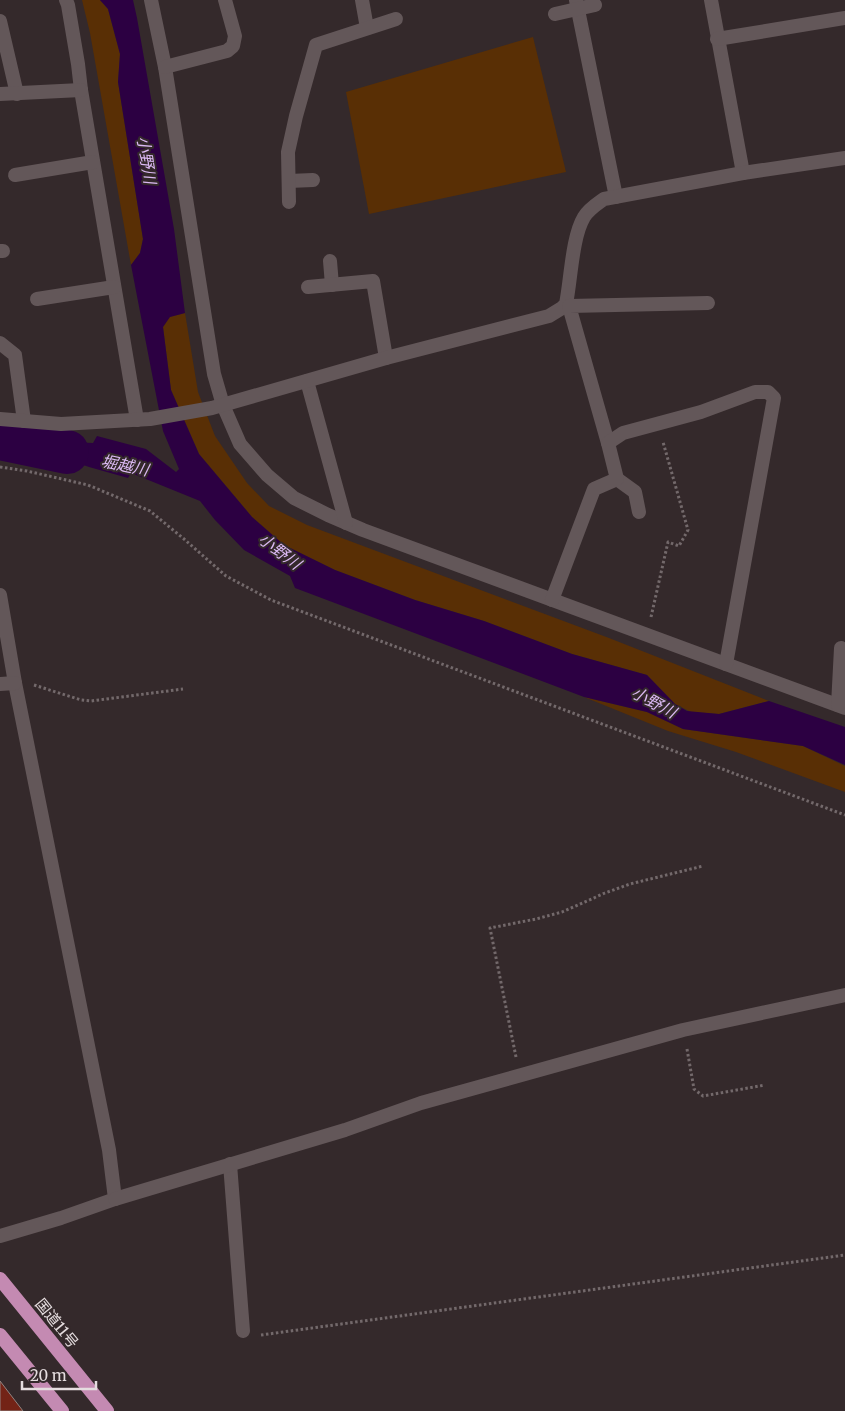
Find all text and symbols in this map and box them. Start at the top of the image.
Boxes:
water label: 小野川 [133,135,161,187]
water label: 堀越川 [99,450,153,480]
water label: 小野川 [255,529,307,575]
water label: 小野川 [628,682,682,723]
street label: 国道11号 [31,1294,83,1352]
scale bar [22,1358,96,1390]
text: 20 m [30,1366,67,1385]

